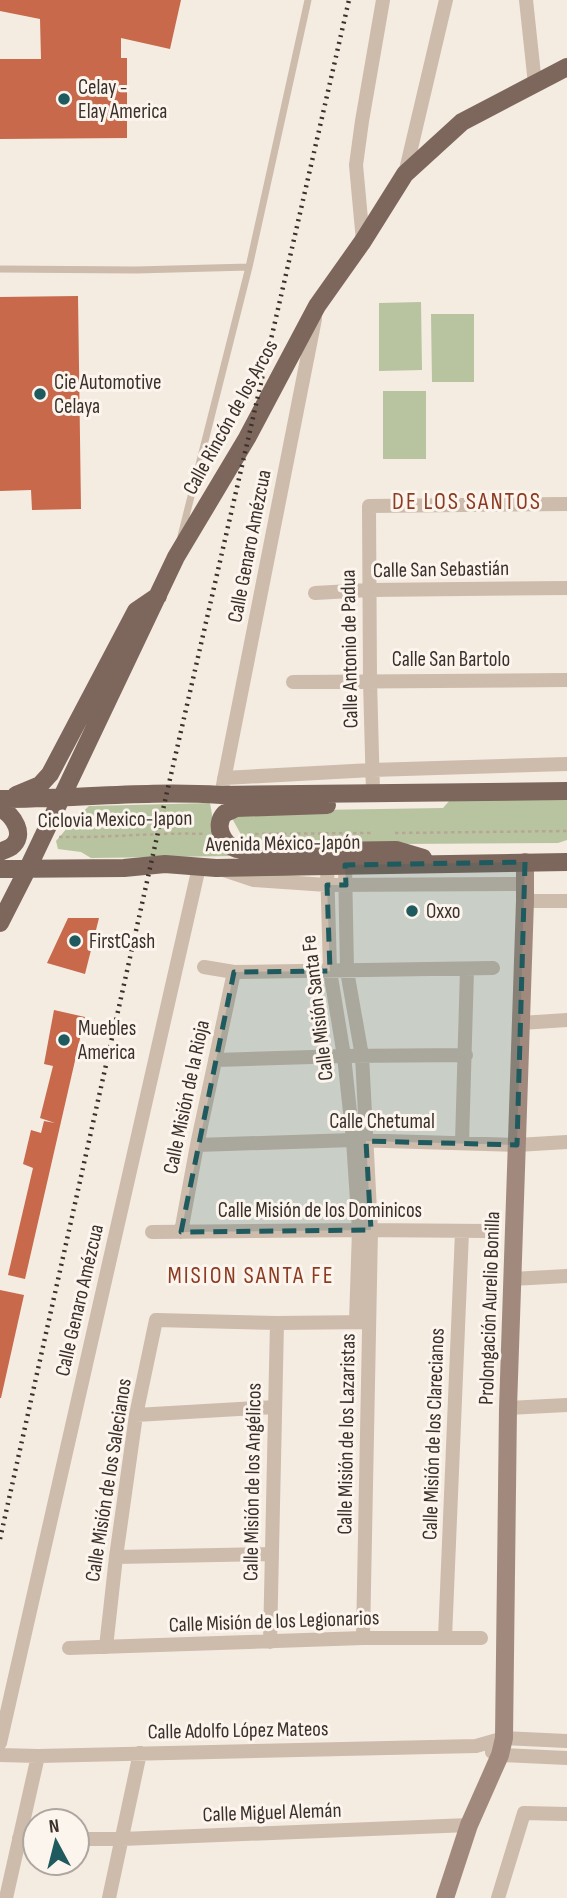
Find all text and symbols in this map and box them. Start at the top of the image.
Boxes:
place label: Celay - Elay America [78,75,167,124]
marker: Celay - Elay America [56,91,72,107]
street label: Calle Rincón de los Arcos [178,335,283,499]
place label: Cie Automotive Celaya [54,370,162,419]
marker: Cie Automotive Celaya [32,386,48,402]
street label: Calle Genaro Amézcua [222,468,277,625]
district label: DE LOS SANTOS [392,487,542,516]
street label: Calle San Sebastián [373,556,509,583]
street label: Calle Antonio de Padua [336,569,363,729]
street label: Calle San Bartolo [392,647,510,672]
street label: Ciclovia Mexico-Japon [37,806,193,833]
street label: Avenida México-Japón [204,830,361,857]
place label: Oxxo [426,899,460,924]
marker: Oxxo [404,903,420,919]
place label: FirstCash [89,929,155,954]
marker: FirstCash [67,933,83,949]
street label: Calle Misión Santa Fe [296,934,339,1082]
place label: Muebles America [77,1016,136,1065]
street label: Calle Misión de la Rioja [158,1018,215,1176]
marker: Muebles America [56,1032,72,1048]
street label: Calle Chetumal [329,1109,435,1134]
street label: Calle Misión de los Dominicos [218,1198,422,1223]
street label: Prolongación Aurelio Bonilla [474,1211,505,1405]
street label: Calle Genaro Amézcua [50,1222,109,1378]
district label: MISION SANTA FE [167,1261,335,1290]
street label: Calle Misión de los Clarecianos [417,1327,450,1541]
street label: Calle Misión de los Lazaristas [332,1333,361,1535]
street label: Calle Misión de los Salecianos [80,1377,137,1584]
street label: Calle Misión de los Angélicos [238,1383,267,1581]
street label: Calle Misión de los Legionarios [168,1605,380,1638]
street label: Calle Adolfo López Mateos [147,1716,329,1745]
street label: Calle Miguel Alemán [202,1798,342,1827]
north arrow [21,1807,91,1877]
text: N [48,1815,61,1839]

